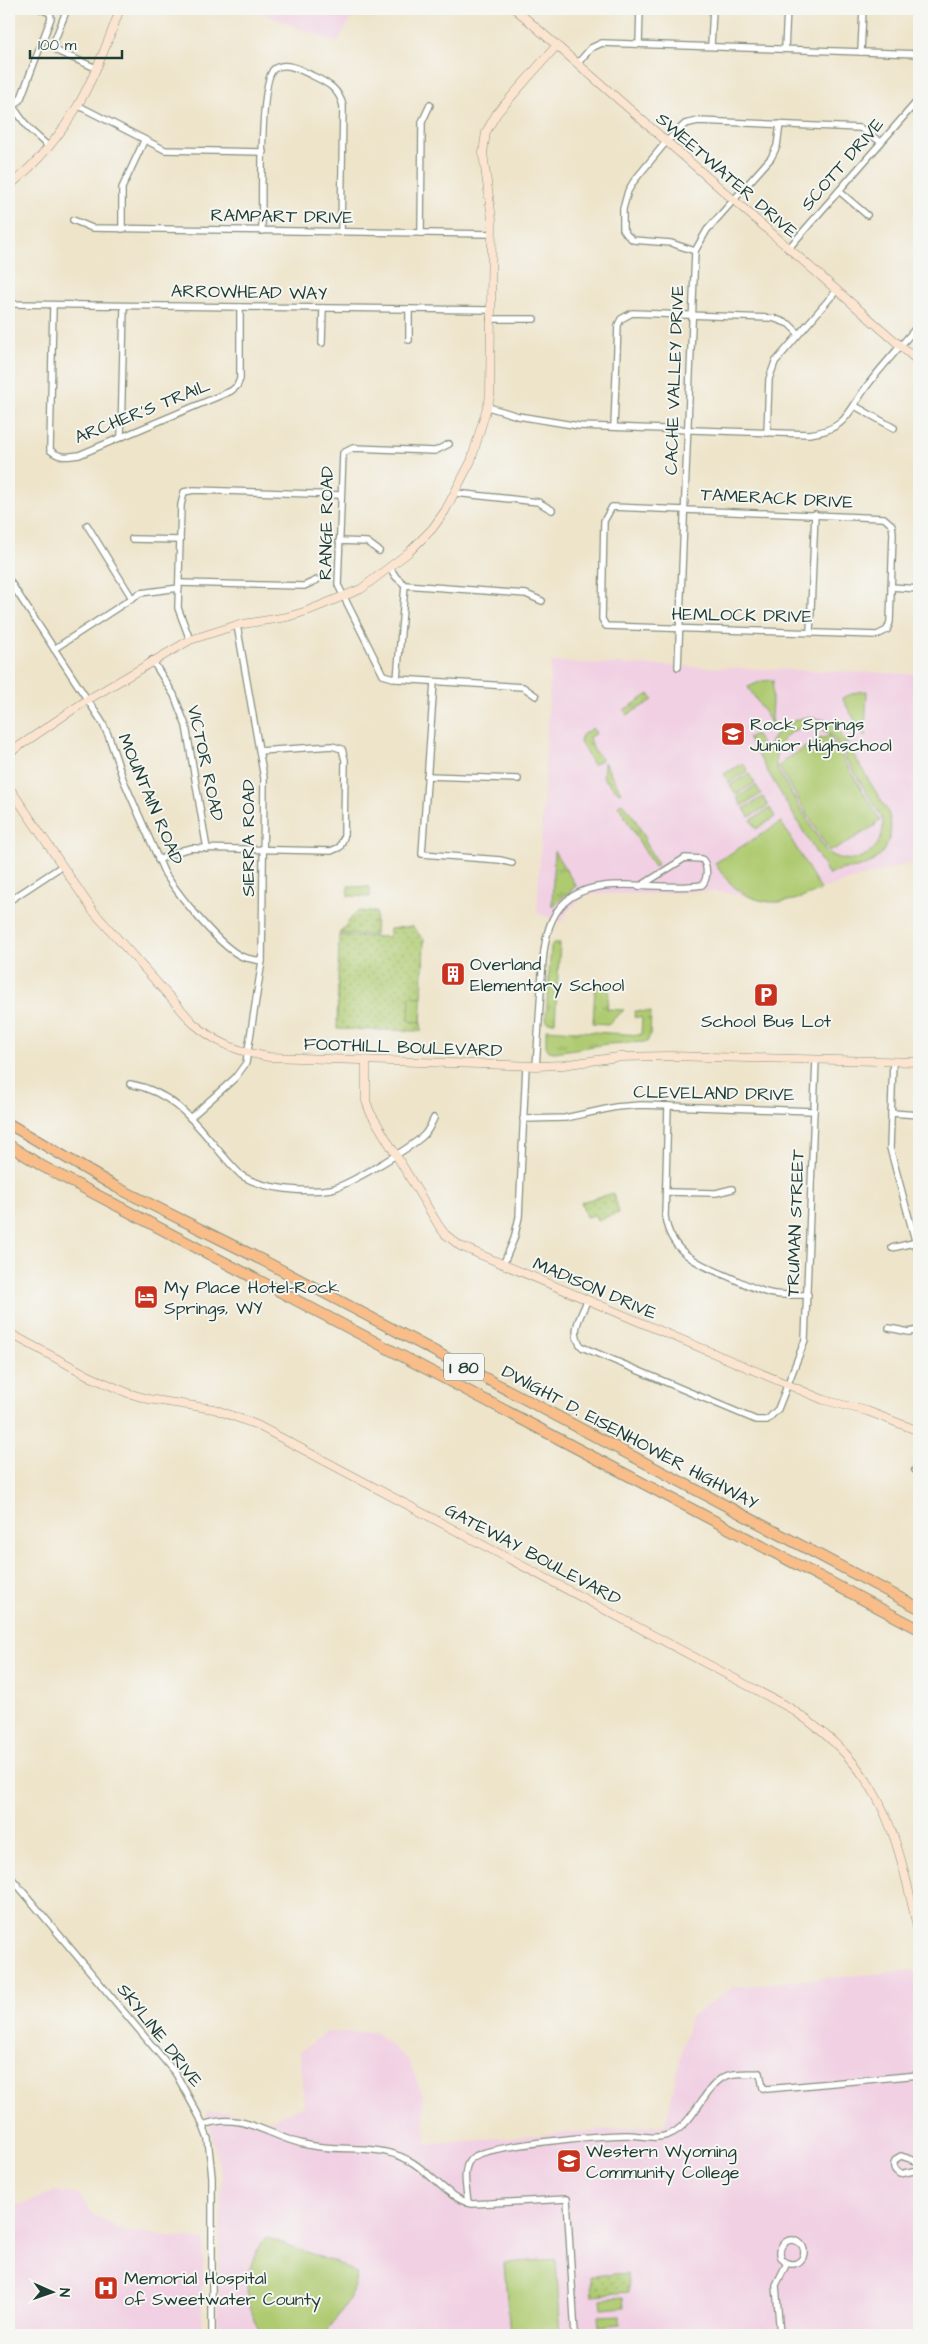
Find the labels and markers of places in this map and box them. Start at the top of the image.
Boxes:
place label: Rock Springs Junior Highschool [750,712,892,759]
school or university icon: Rock Springs Junior Highschool [720,721,746,747]
place label: Overland Elementary School [470,952,625,999]
building icon: Overland Elementary School [440,961,466,987]
parking icon: School Bus Lot [753,982,779,1008]
place label: School Bus Lot [701,1009,832,1034]
place label: My Place Hotel-Rock Springs, WY [164,1275,340,1322]
hotel icon: My Place Hotel-Rock Springs, WY [133,1284,159,1310]
place label: Western Wyoming Community College [586,2139,740,2186]
school or university icon: Western Wyoming Community College [556,2148,582,2174]
place label: Memorial Hospital of Sweetwater County [124,2266,321,2313]
hospital icon: Memorial Hospital of Sweetwater County [93,2275,119,2301]

